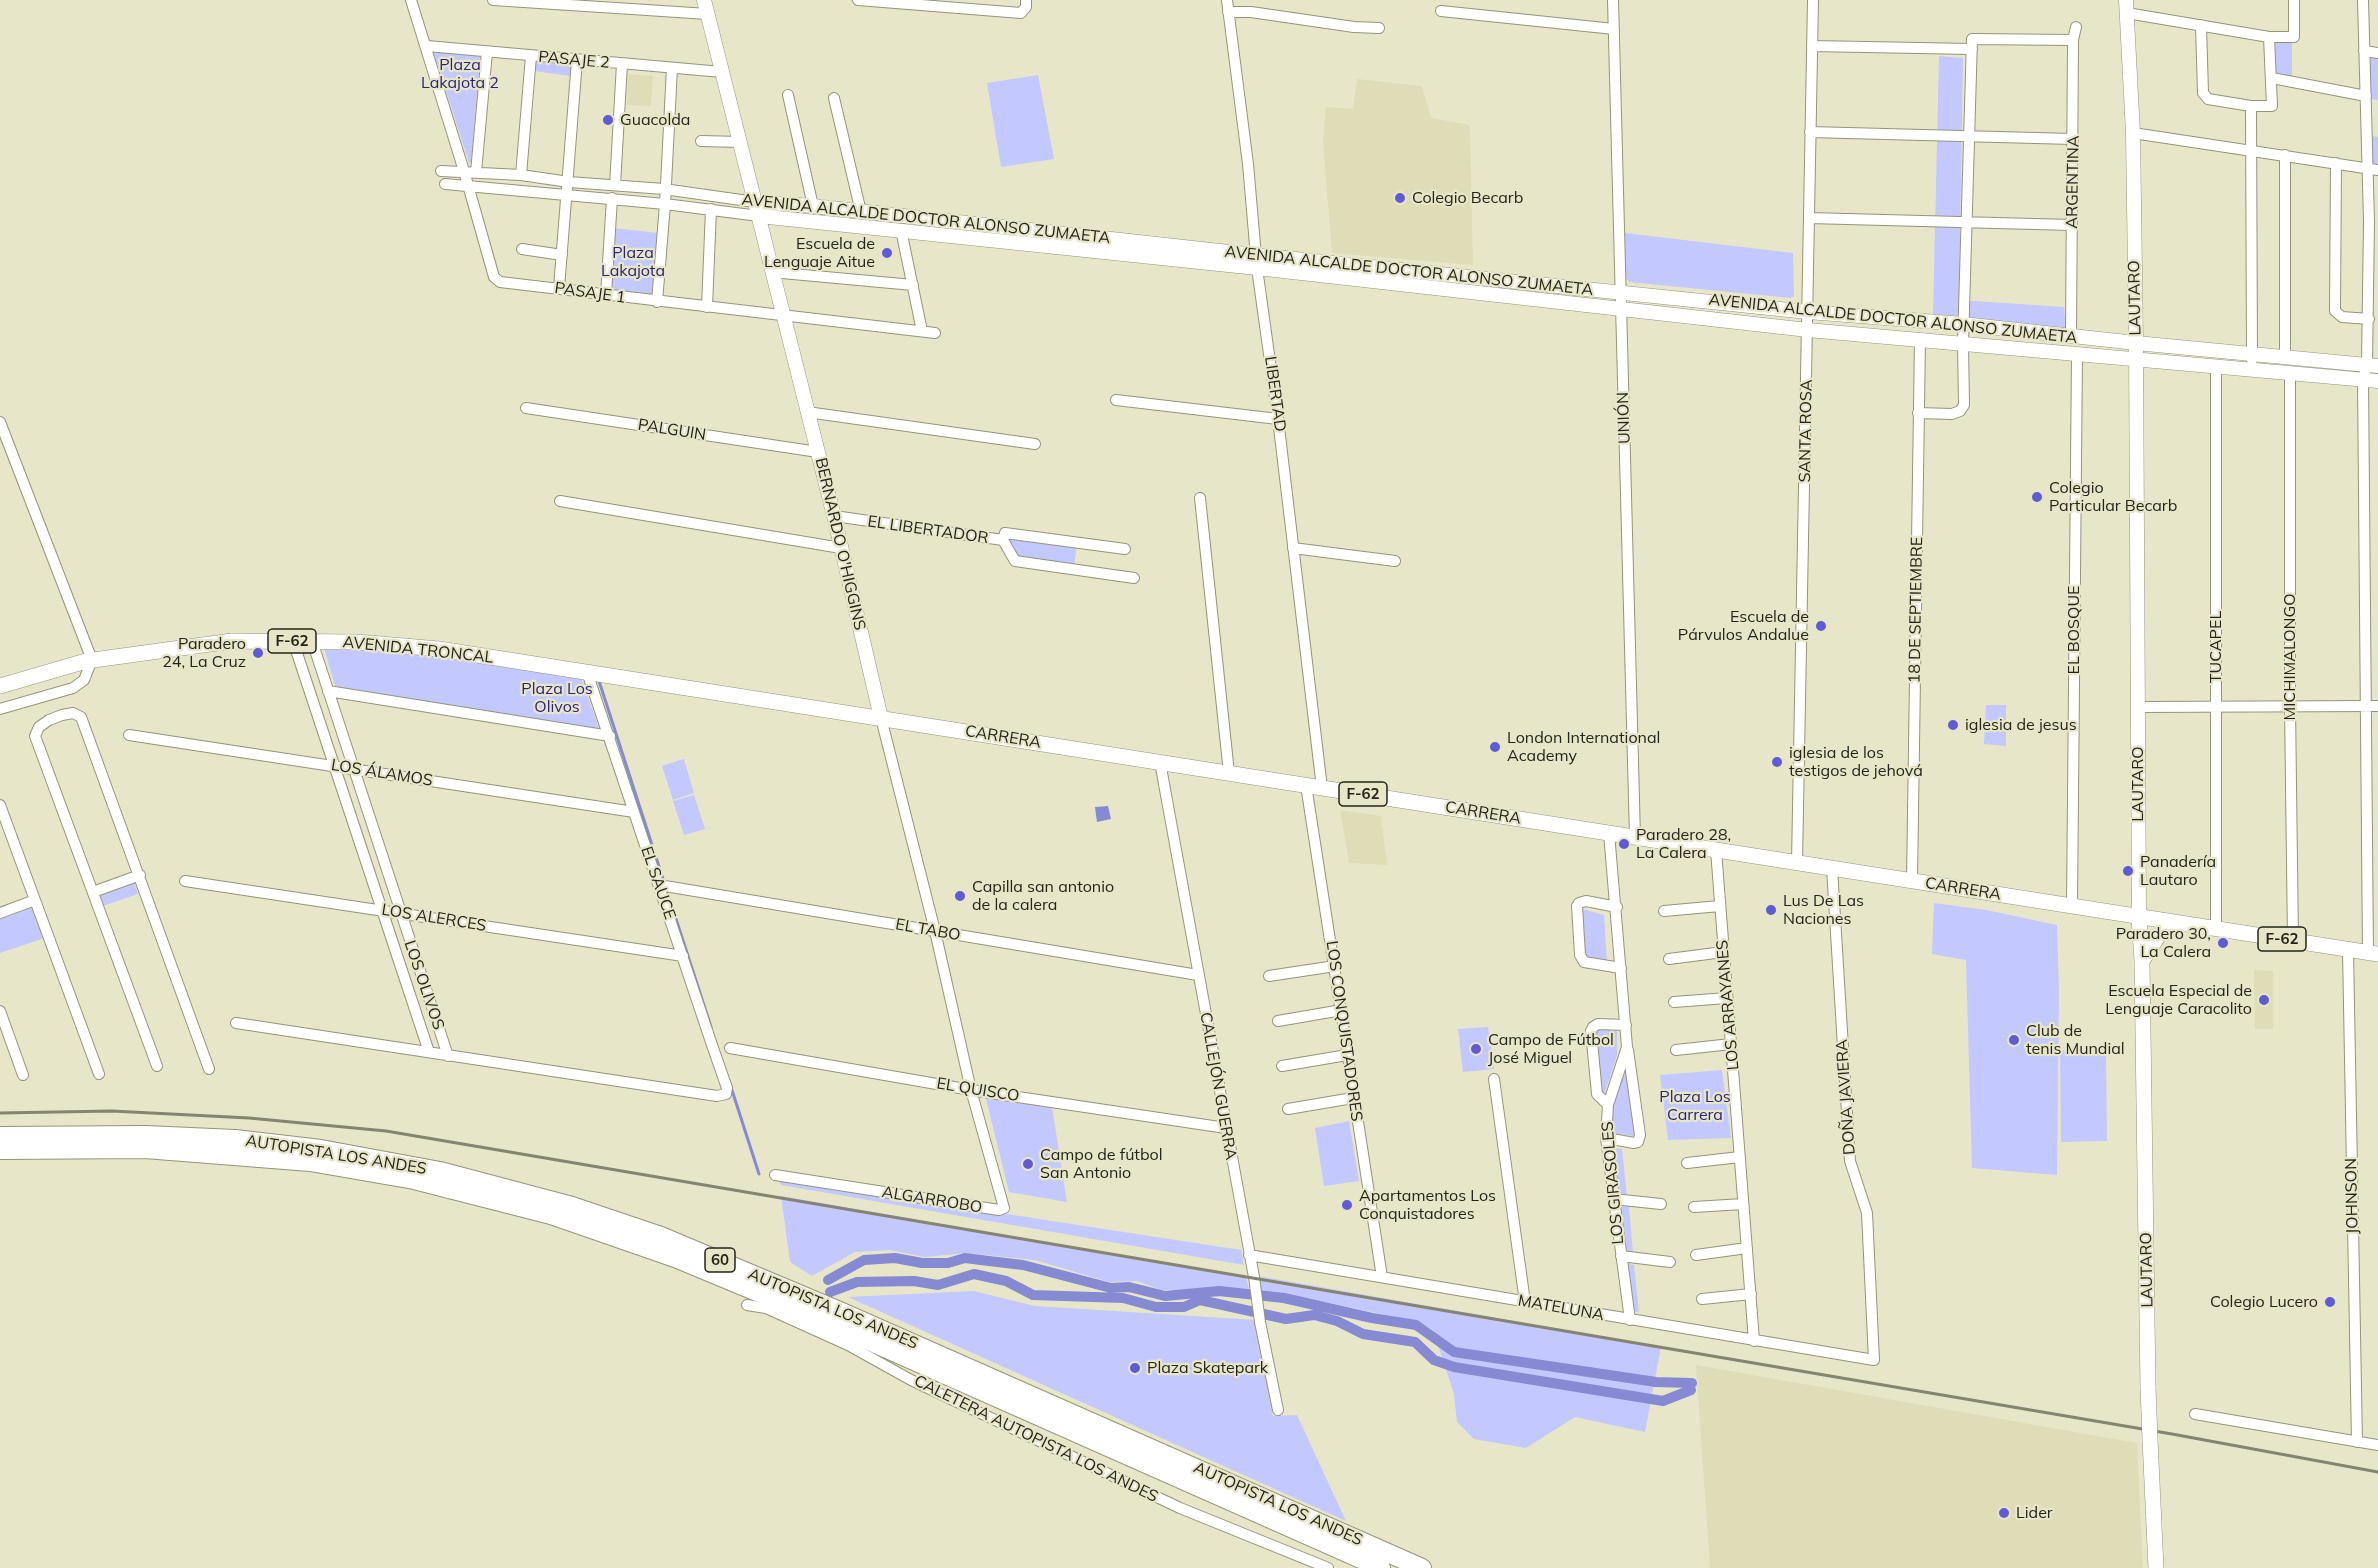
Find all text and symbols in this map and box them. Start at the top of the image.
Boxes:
street label: PASAJE 2 [538,47,610,73]
park label: Plaza Lakajota 2 [421,55,499,93]
place label: Guacolda [620,110,690,130]
marker: Guacolda [601,113,615,127]
street label: ARGENTINA [2063,135,2083,229]
place label: Colegio Becarb [1412,188,1523,208]
street label: AVENIDA ALCALDE DOCTOR ALONSO ZUMAETA [741,190,1111,248]
marker: Colegio Becarb [1393,191,1407,205]
place label: Escuela de Lenguaje Aitue [764,234,875,272]
street label: AVENIDA ALCALDE DOCTOR ALONSO ZUMAETA [1224,242,1594,300]
park label: Plaza Lakajota [601,243,665,281]
marker: Escuela de Lenguaje Aitue [880,246,894,260]
street label: LAUTARO [2125,260,2145,336]
street label: PASAJE 1 [553,279,627,307]
street label: AVENIDA ALCALDE DOCTOR ALONSO ZUMAETA [1708,290,2078,348]
street label: LIBERTAD [1260,355,1290,433]
street label: SANTA ROSA [1796,379,1816,483]
street label: UNIÓN [1613,392,1635,444]
street label: PALGUIN [637,415,707,445]
street label: BERNARDO O'HIGGINS [811,456,869,632]
place label: Colegio Particular Becarb [2049,478,2177,516]
marker: Colegio Particular Becarb [2030,490,2044,504]
street label: EL LIBERTADOR [866,512,990,548]
street label: 18 DE SEPTIEMBRE [1905,536,1927,684]
street label: EL BOSQUE [2064,586,2084,674]
street label: MICHIMALONGO [2280,593,2300,721]
place label: Escuela de Párvulos Andalue [1678,607,1809,645]
street label: TUCAPEL [2206,611,2226,683]
marker: Escuela de Párvulos Andalue [1814,619,1828,633]
road number: F-62 [268,629,316,653]
street label: AVENIDA TRONCAL [342,633,494,667]
place label: Paradero 24, La Cruz [162,634,246,672]
marker: Paradero 24, La Cruz [251,646,265,660]
park label: Plaza Los Olivos [521,679,593,717]
place label: iglesia de jesus [1965,715,2077,735]
marker: iglesia de jesus [1946,718,1960,732]
street label: CARRERA [964,722,1042,752]
place label: London International Academy [1507,728,1660,766]
marker: London International Academy [1488,740,1502,754]
place label: iglesia de los testigos de jehová [1789,743,1923,781]
street label: LAUTARO [2128,746,2148,822]
street label: LOS ÁLAMOS [330,755,434,791]
marker: iglesia de los testigos de jehová [1770,755,1784,769]
road number: F-62 [1339,782,1387,806]
street label: CARRERA [1444,798,1522,828]
place label: Paradero 28, La Calera [1636,825,1731,863]
marker: Paradero 28, La Calera [1617,837,1631,851]
street label: EL SAUCE [637,844,679,922]
place label: Panadería Lautaro [2140,852,2216,890]
marker: Panadería Lautaro [2121,864,2135,878]
street label: CARRERA [1924,874,2002,904]
place label: Capilla san antonio de la calera [972,877,1114,915]
marker: Capilla san antonio de la calera [953,889,967,903]
place label: Lus De Las Naciones [1783,891,1864,929]
street label: LOS ALERCES [380,900,488,936]
marker: Lus De Las Naciones [1764,903,1778,917]
street label: EL TABO [894,915,962,945]
place label: Paradero 30, La Calera [2116,924,2211,962]
road number: F-62 [2258,927,2306,951]
marker: Paradero 30, La Calera [2216,936,2230,950]
street label: LOS OLIVOS [400,938,448,1032]
street label: LOS CONQUISTADORES [1322,939,1366,1123]
street label: LOS ARRAYANES [1713,939,1743,1071]
place label: Escuela Especial de Lenguaje Caracolito [2105,981,2252,1019]
marker: Escuela Especial de Lenguaje Caracolito [2257,993,2271,1007]
street label: CALLEJÓN GUERRA [1196,1011,1240,1161]
place label: Club de tenis Mundial [2026,1021,2125,1059]
place label: Campo de Fútbol José Miguel [1488,1030,1614,1068]
marker: Club de tenis Mundial [2007,1033,2021,1047]
street label: DOÑA JAVIERA [1832,1039,1860,1155]
marker: Campo de Fútbol José Miguel [1469,1042,1483,1056]
street label: EL QUISCO [935,1074,1021,1106]
park label: Plaza Los Carrera [1659,1087,1731,1125]
street label: LOS GIRASOLES [1598,1121,1628,1245]
street label: AUTOPISTA LOS ANDES [244,1131,428,1179]
place label: Campo de fútbol San Antonio [1040,1145,1163,1183]
marker: Campo de fútbol San Antonio [1021,1157,1035,1171]
street label: JOHNSON [2342,1158,2362,1234]
street label: ALGARROBO [881,1183,983,1217]
place label: Apartamentos Los Conquistadores [1359,1186,1496,1224]
marker: Apartamentos Los Conquistadores [1340,1198,1354,1212]
street label: LAUTARO [2137,1232,2157,1308]
road number: 60 [705,1248,735,1272]
street label: AUTOPISTA LOS ANDES [745,1264,921,1354]
street label: MATELUNA [1516,1291,1606,1325]
place label: Colegio Lucero [2210,1292,2318,1312]
marker: Colegio Lucero [2323,1295,2337,1309]
place label: Plaza Skatepark [1147,1358,1268,1378]
marker: Plaza Skatepark [1128,1361,1142,1375]
street label: CALETERA AUTOPISTA LOS ANDES [911,1371,1161,1507]
street label: AUTOPISTA LOS ANDES [1191,1458,1365,1550]
place label: Lider [2016,1503,2053,1523]
marker: Lider [1997,1506,2011,1520]

